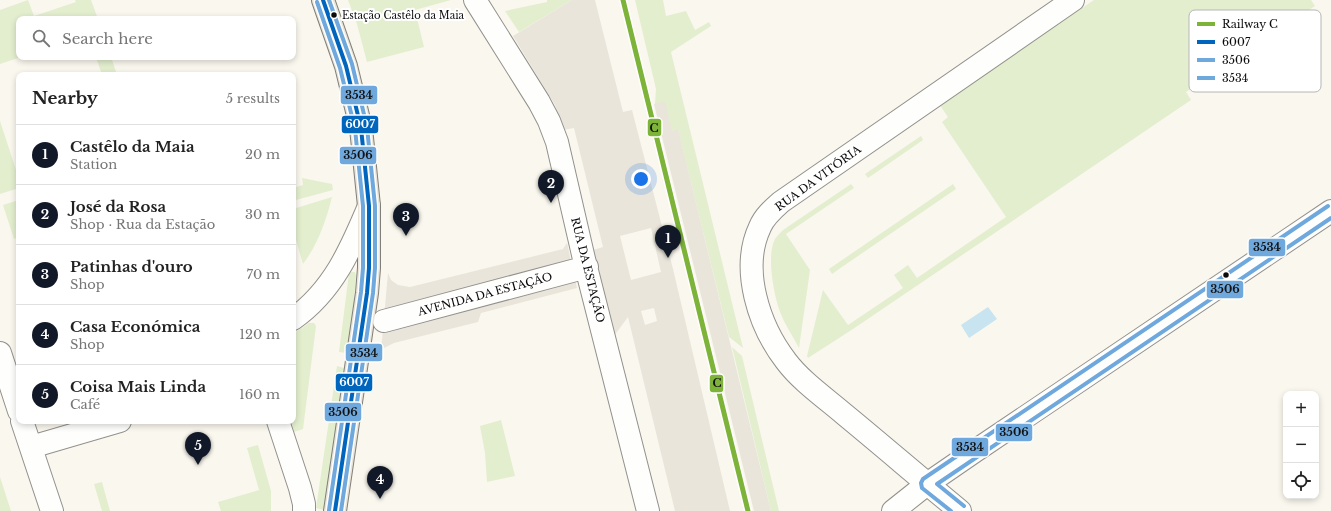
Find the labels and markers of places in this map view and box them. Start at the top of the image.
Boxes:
place label: Estação Castêlo da Maia [342,9,465,22]
marker: Estação Castêlo da Maia [329,10,339,20]
pin: 2 [538,170,564,203]
pin: 3 [393,203,419,236]
pin: 1 [655,225,681,258]
unlabelled marker [1221,270,1231,280]
pin: 5 [185,432,211,465]
pin: 4 [367,466,393,499]

